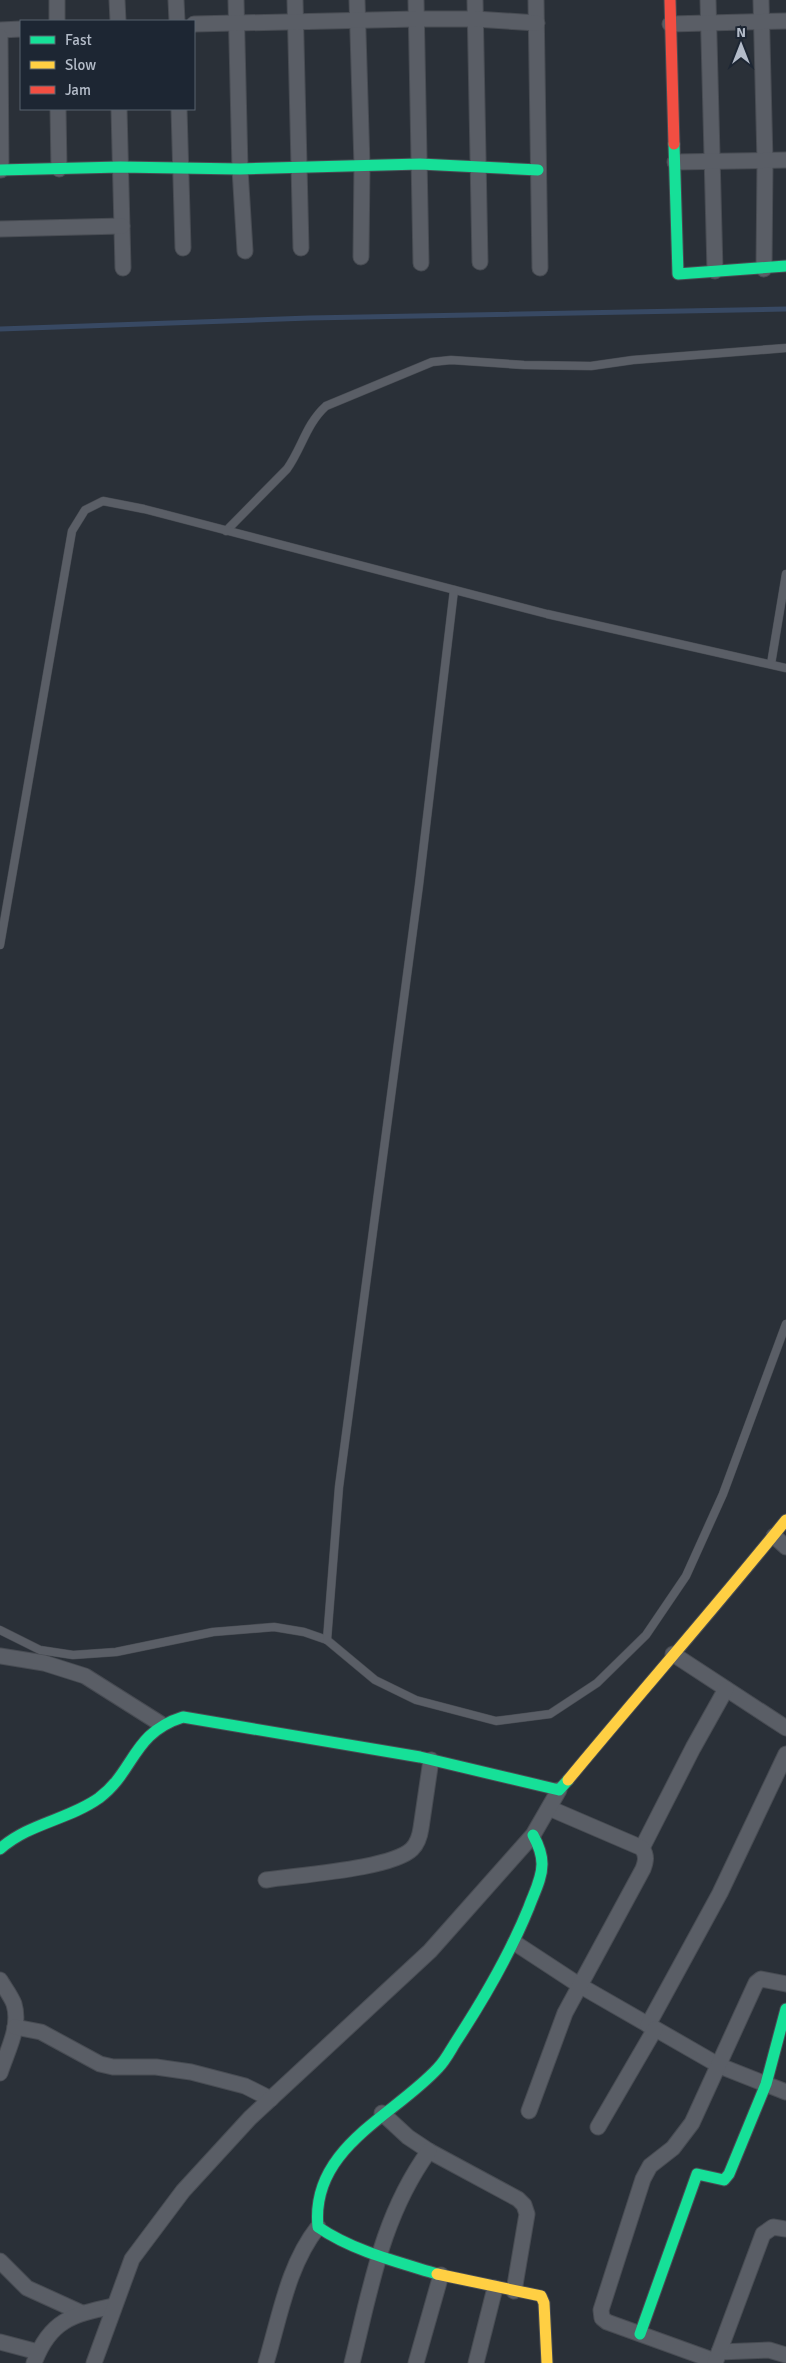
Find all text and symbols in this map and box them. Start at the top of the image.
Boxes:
legend [20,20,195,110]
north arrow [716,20,766,70]
text: N [736,24,746,41]
text: Fast [65,31,92,49]
text: Slow [65,56,96,74]
text: Jam [65,81,91,99]

